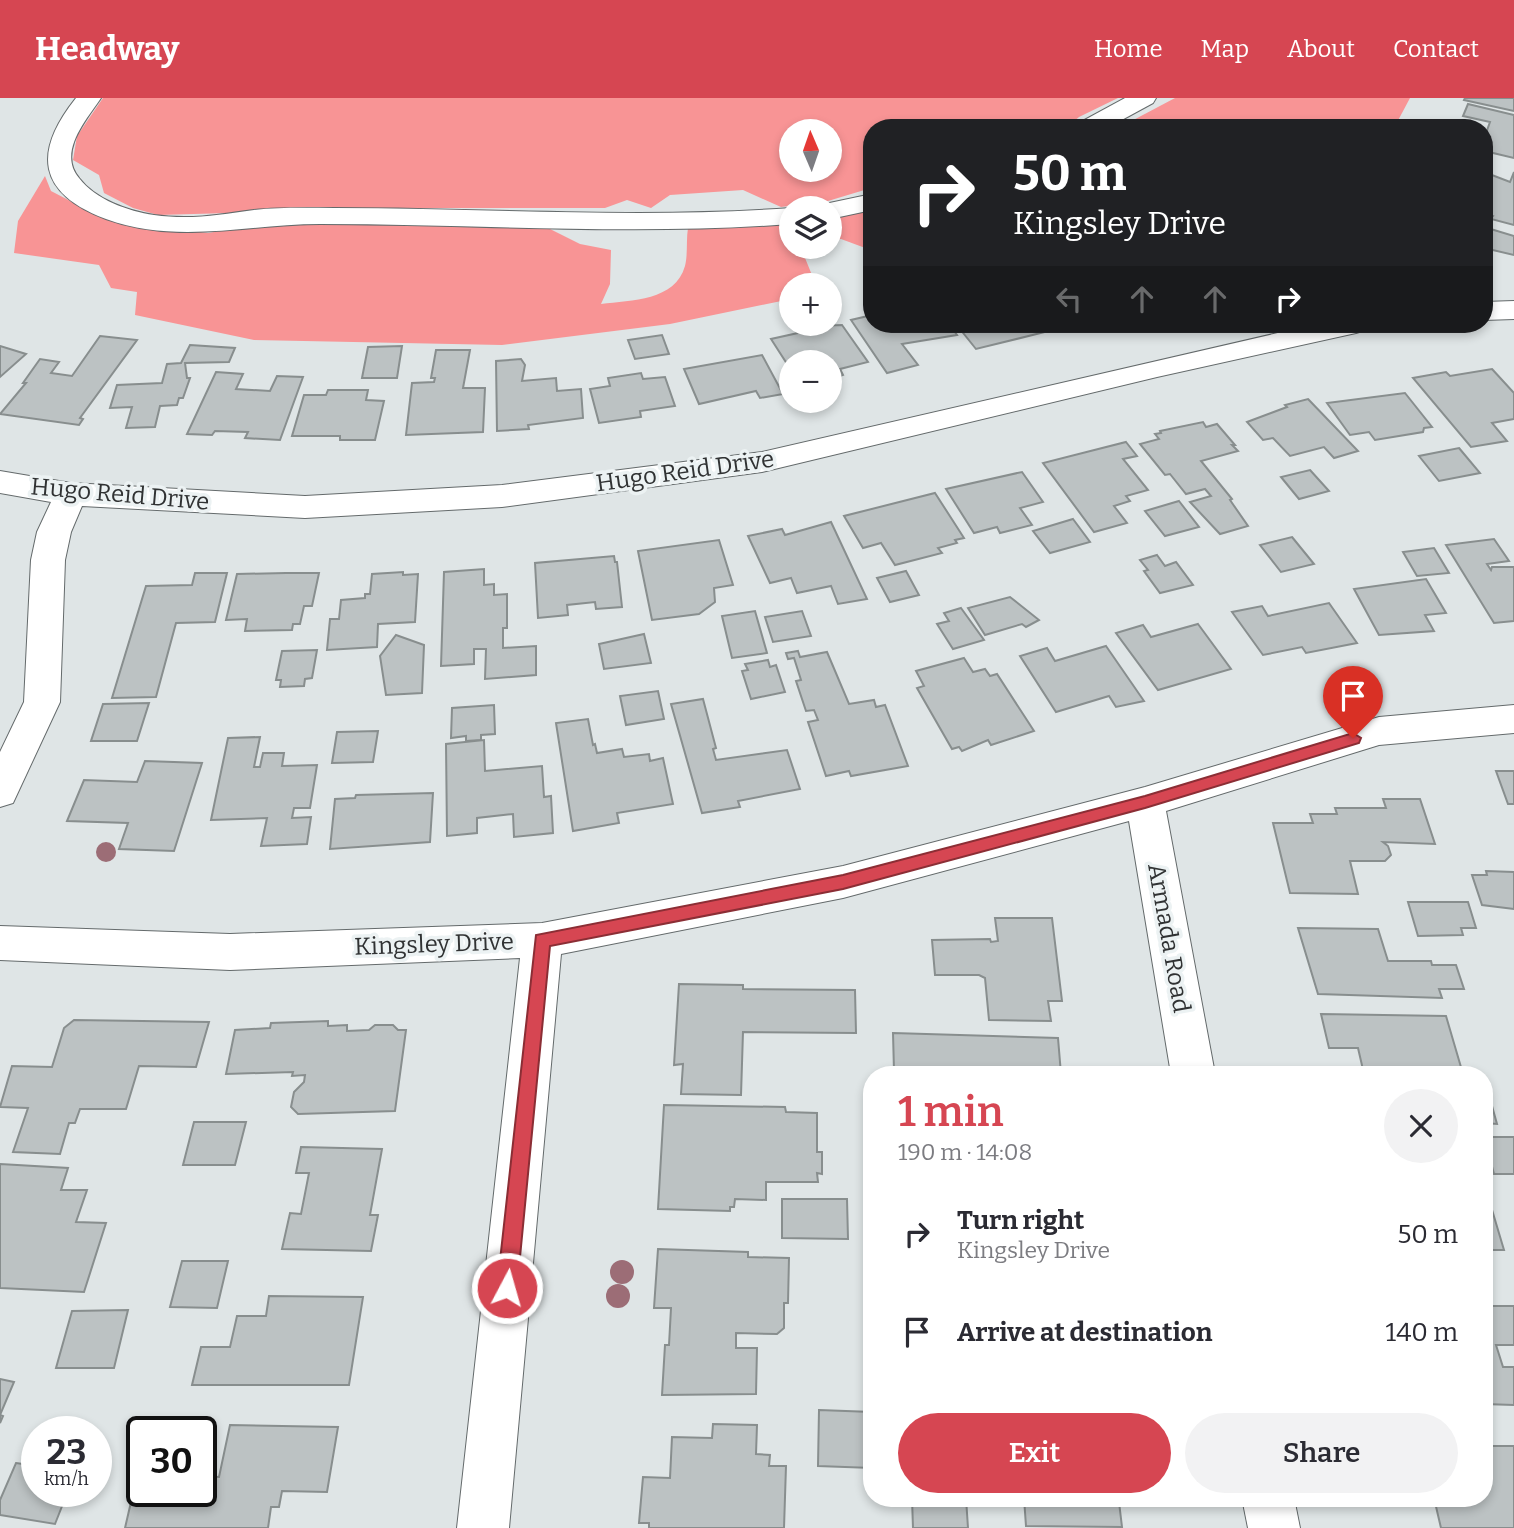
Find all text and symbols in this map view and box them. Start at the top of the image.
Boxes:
text: Headway [35,29,179,69]
text: Home [1094,35,1163,63]
text: Map [1201,35,1249,63]
text: About [1287,35,1355,63]
text: Contact [1393,35,1479,63]
north arrow [779,119,842,182]
map controls [779,119,842,413]
text: 50 m [1013,144,1126,203]
icon: right [898,147,989,238]
button: layers [779,196,842,259]
text: Kingsley Drive [1013,204,1226,242]
button: + [779,273,842,336]
icon: left [1050,280,1088,318]
icon: ahead [1123,280,1161,318]
icon: ahead [1196,280,1234,318]
icon: right [1269,280,1307,318]
button: − [779,350,842,413]
street label: Hugo Reid Drive [594,445,776,497]
street label: Hugo Reid Drive [29,472,211,516]
pin [1323,666,1383,738]
icon: arrive [1334,677,1372,715]
street label: Armada Road [1142,861,1196,1015]
street label: Kingsley Drive [354,927,514,961]
text: 1 min [898,1087,1004,1137]
button: close [1384,1089,1458,1163]
text: 190 m · 14:08 [898,1138,1032,1166]
text: Turn right [957,1205,1084,1236]
icon: right [898,1215,936,1253]
text: 50 m [1397,1219,1458,1250]
text: Kingsley Drive [957,1236,1110,1264]
position arrow [470,1251,544,1325]
icon: arrive [898,1313,936,1351]
text: Arrive at destination [957,1317,1212,1348]
text: 140 m [1386,1317,1458,1348]
button: Exit [898,1413,1171,1493]
button: Share [1185,1413,1458,1493]
speed limit sign: 30 [126,1416,217,1507]
text: 23 [47,1431,86,1473]
text: km/h [44,1468,89,1490]

